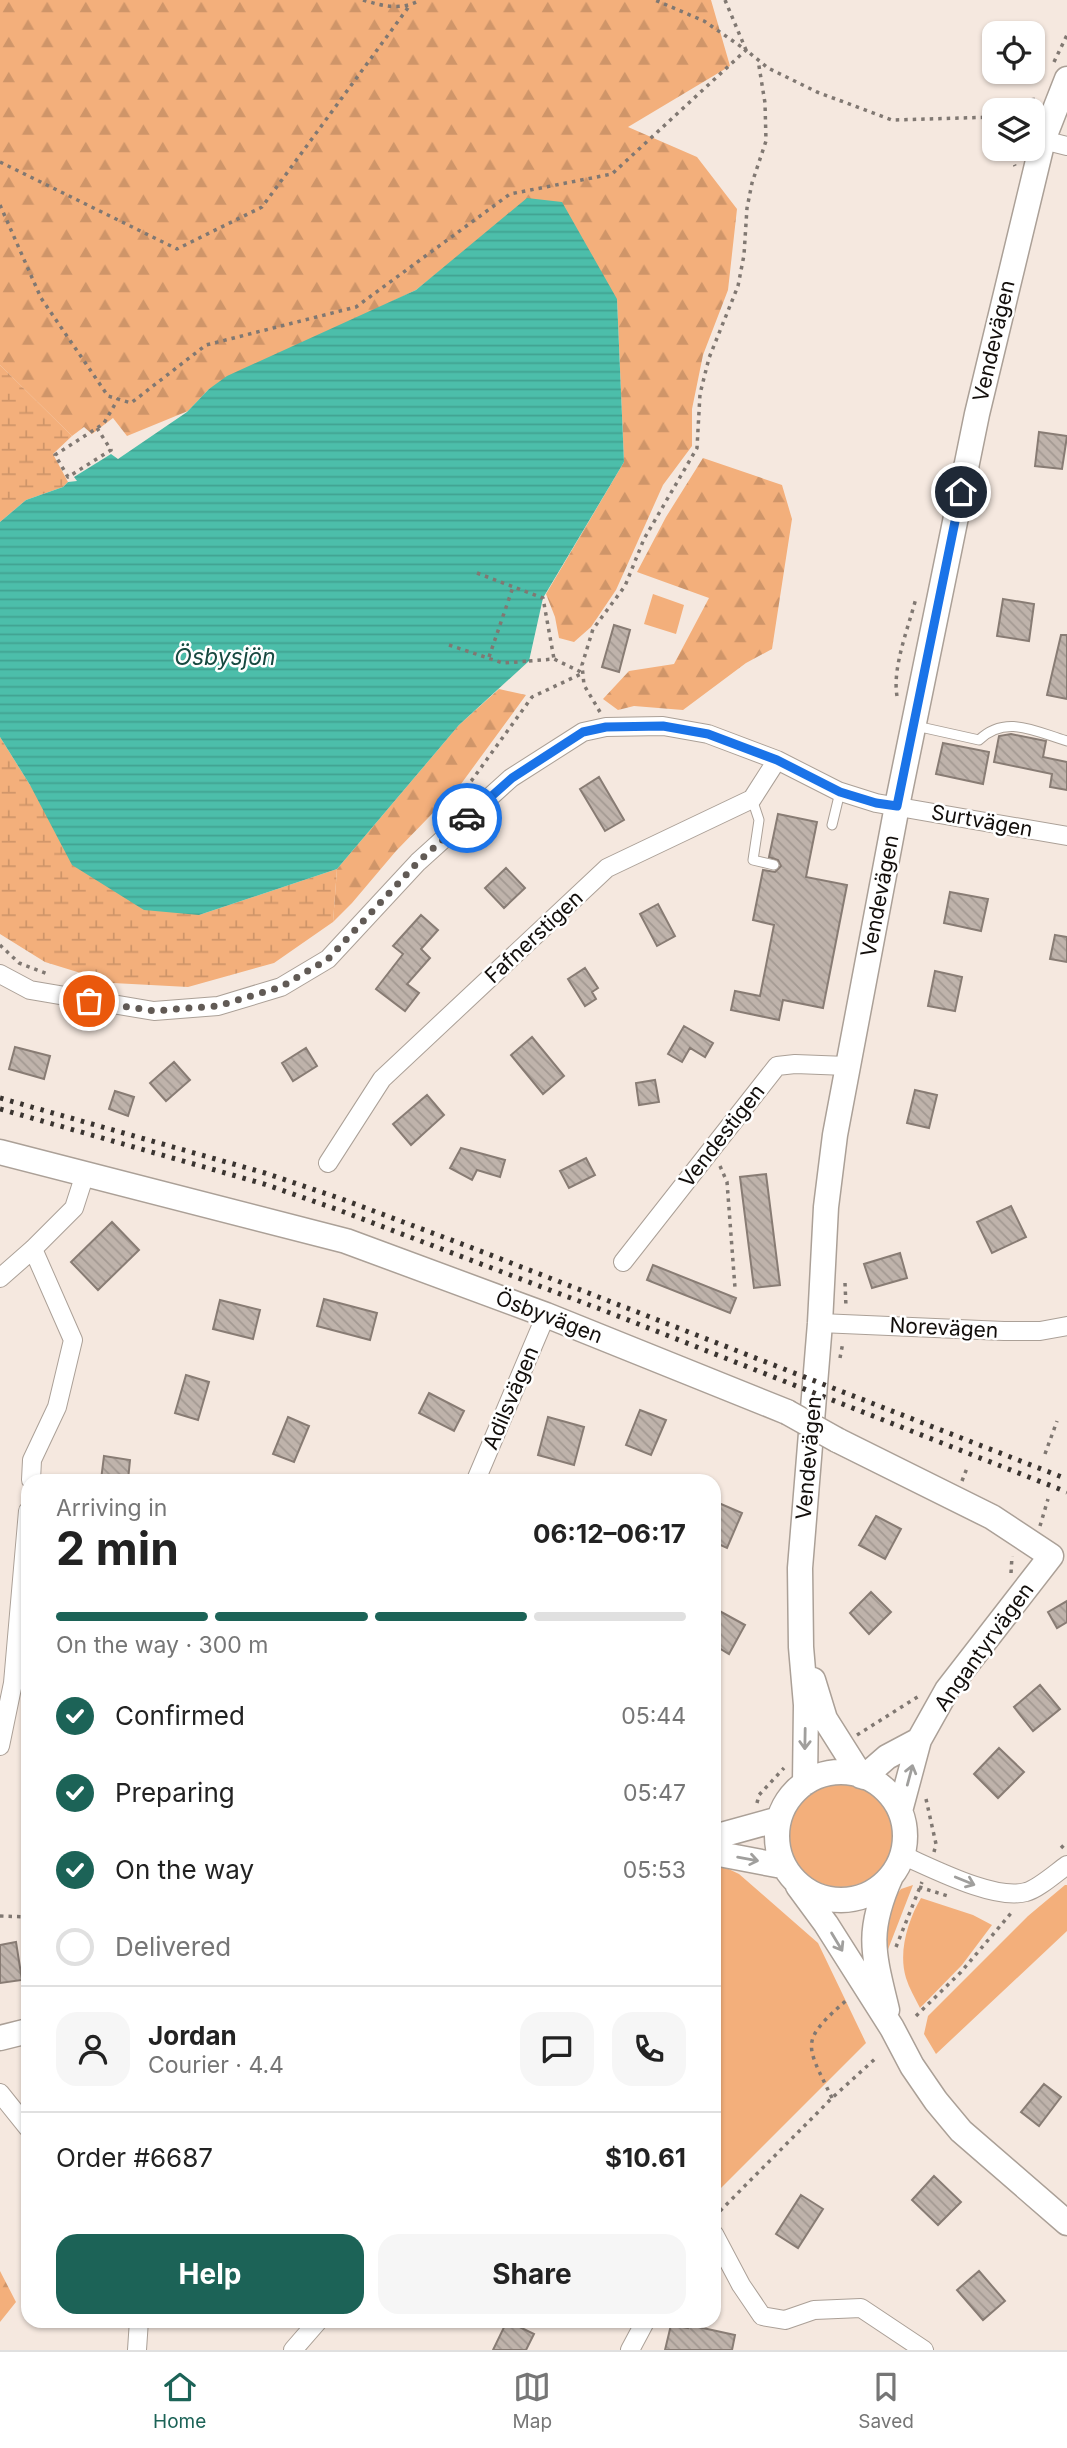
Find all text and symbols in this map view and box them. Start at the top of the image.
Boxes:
map controls [982,21,1045,161]
button: locate [982,21,1045,84]
button: layers [982,98,1045,161]
street label: Vendevägen [967,278,1020,404]
pin [931,462,991,522]
icon: home [942,473,980,511]
water label: Ösbysjön [174,643,276,671]
courier [432,783,502,853]
icon: car [448,799,486,837]
street label: Surtvägen [929,799,1035,842]
street label: Vendevägen [855,833,904,959]
street label: Fafnerstigen [480,885,588,988]
pin [59,971,119,1031]
icon: bag [70,982,108,1020]
street label: Vendestigen [674,1079,770,1192]
street label: Ösbyvägen [492,1285,606,1348]
street label: Norevägen [889,1312,999,1343]
street label: Adilsvägen [478,1342,543,1453]
street label: Vendevägen [791,1395,826,1521]
text: Arriving in [56,1494,167,1522]
text: 06:12–06:17 [533,1518,686,1549]
text: 2 min [56,1520,179,1576]
street label: Angantyrvägen [929,1578,1038,1716]
text: On the way · 300 m [56,1631,268,1659]
icon: check [56,1697,94,1735]
text: Confirmed [115,1700,245,1731]
text: 05:44 [621,1702,686,1730]
one-way arrow [798,1727,812,1750]
one-way arrow [904,1765,917,1787]
icon: check [56,1774,94,1812]
text: Preparing [115,1777,235,1808]
text: 05:47 [623,1779,686,1807]
icon: check [56,1851,94,1889]
one-way arrow [736,1853,759,1866]
text: On the way [115,1854,254,1885]
text: 05:53 [623,1856,686,1884]
one-way arrow [954,1875,976,1888]
text: Delivered [115,1931,231,1962]
one-way arrow [830,1932,844,1952]
button: person [56,2012,130,2086]
button: chat [520,2012,594,2086]
button: phone [612,2012,686,2086]
text: Jordan [148,2020,237,2051]
text: Courier · 4.4 [148,2051,284,2079]
text: Order #6687 [56,2142,213,2173]
text: $10.61 [605,2142,686,2173]
button: Help [56,2234,364,2314]
button: Share [378,2234,686,2314]
tab: Home [153,2368,206,2433]
tab: Map [513,2368,552,2433]
tab: Saved [858,2368,914,2433]

